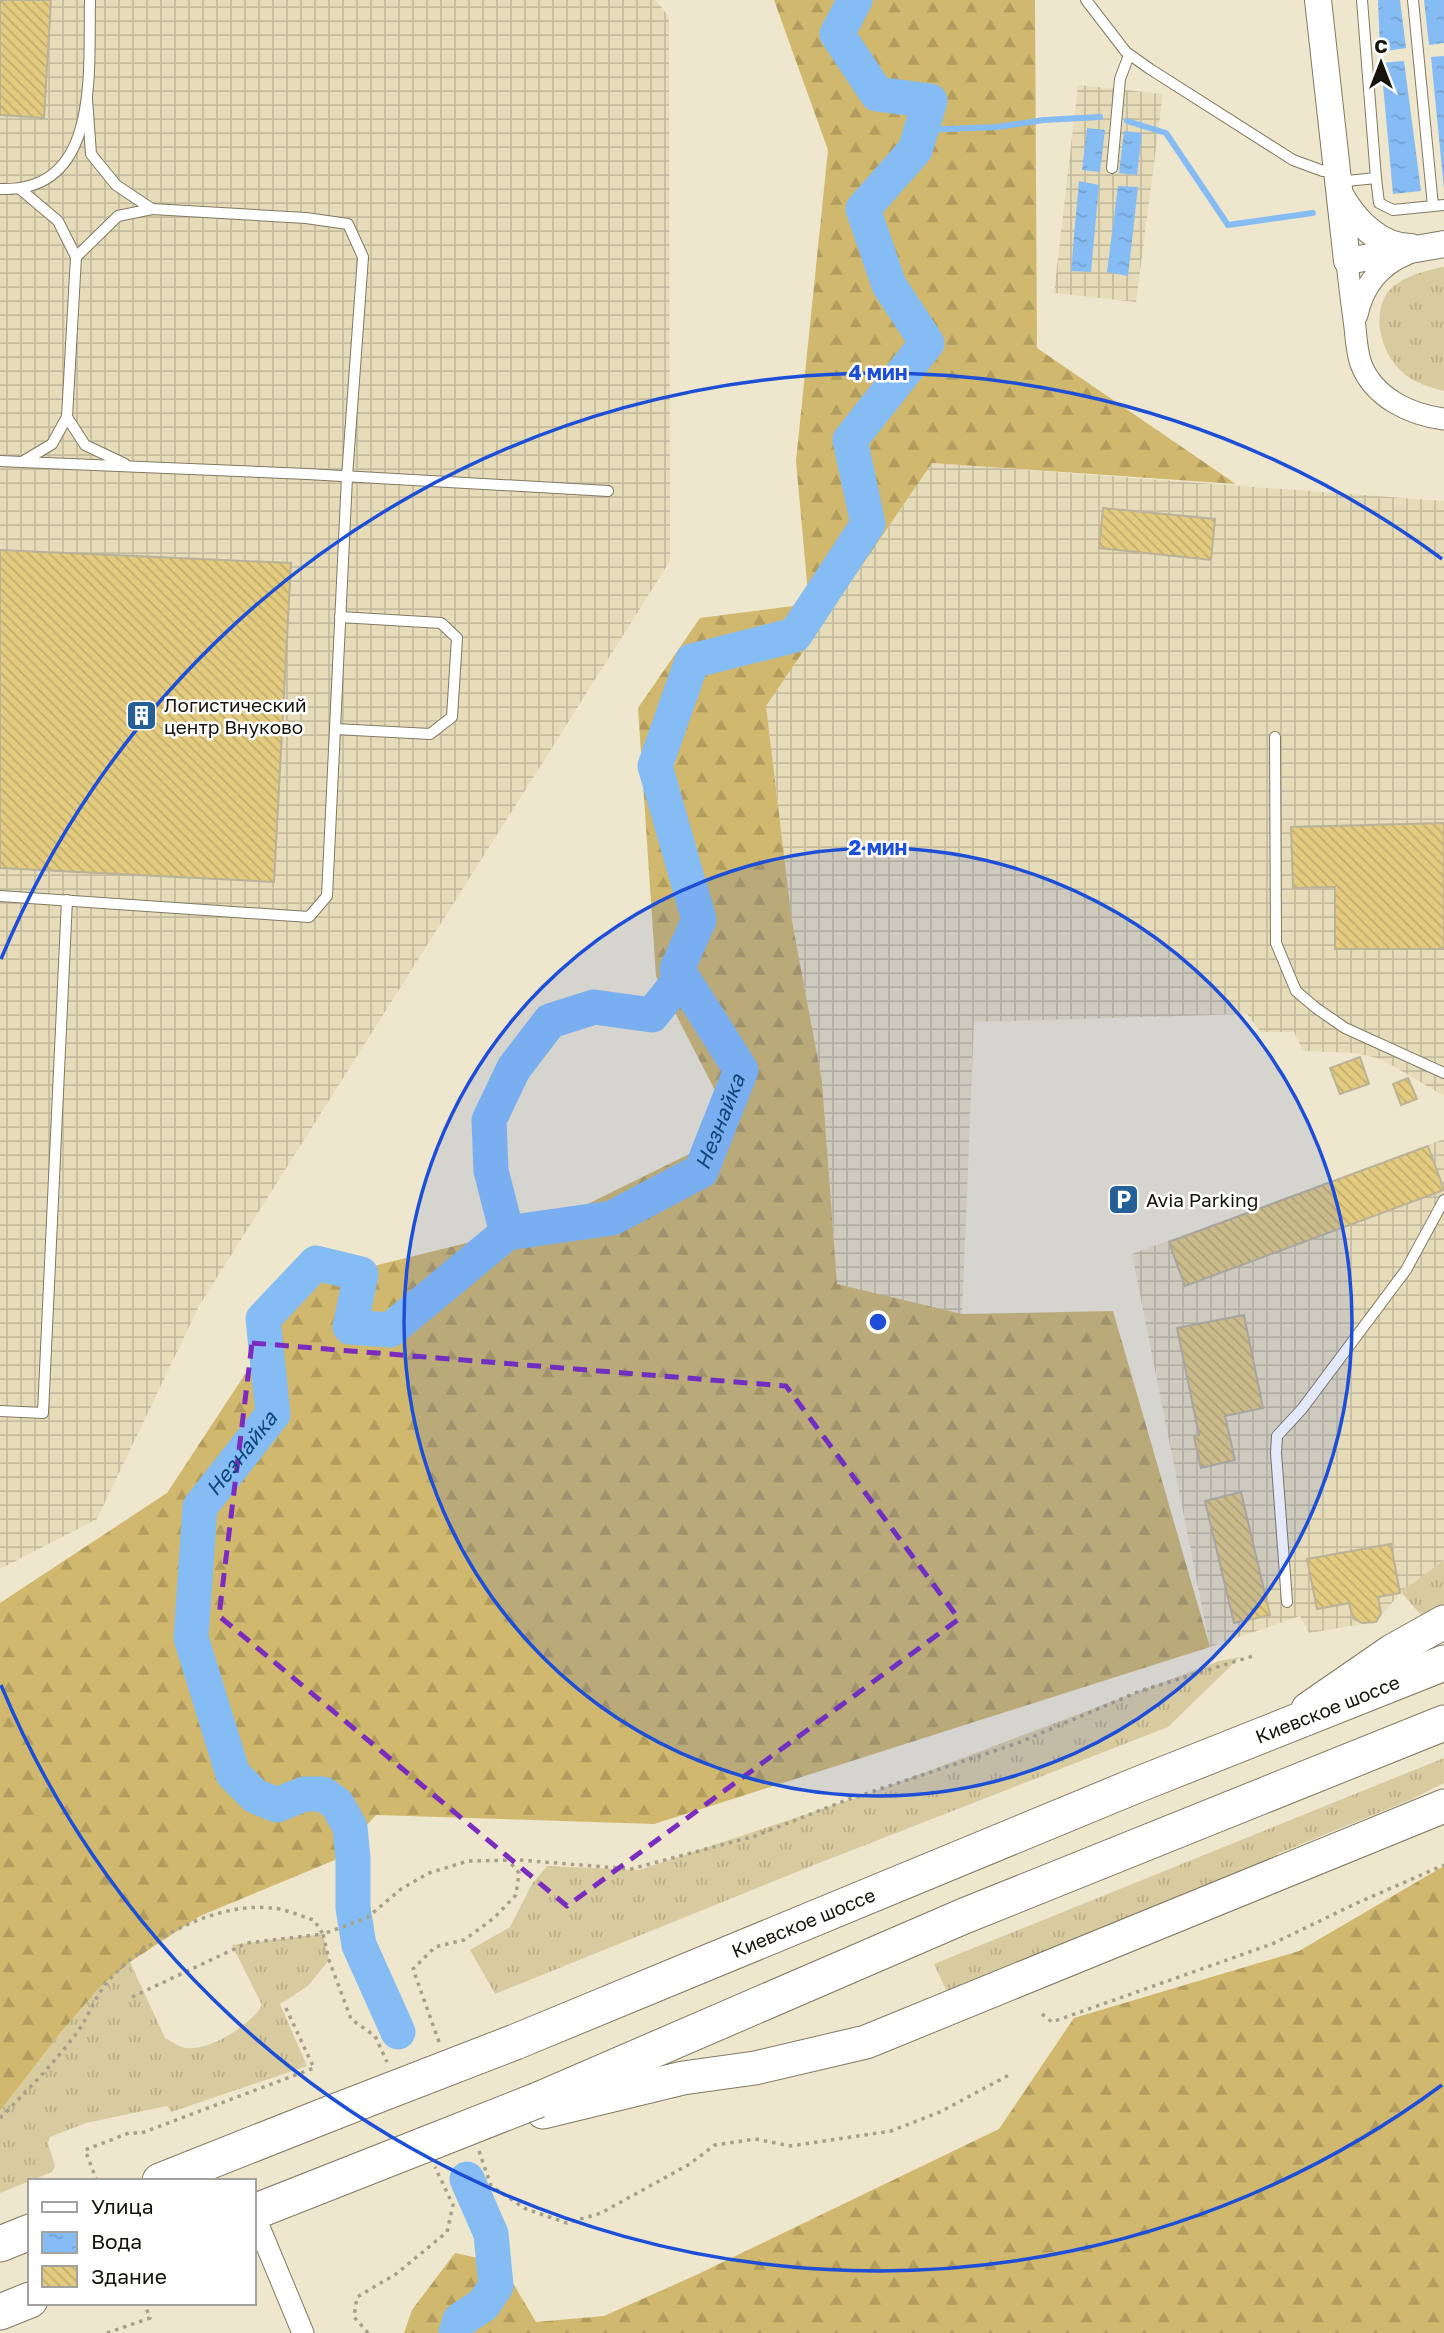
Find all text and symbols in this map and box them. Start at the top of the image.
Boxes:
north arrow [1346,28,1416,98]
text: С [1374,34,1388,57]
text: 4 мин [848,359,908,385]
place label: Логистический центр Внуково [164,693,307,738]
building icon: Логистический центр Внуково [124,699,158,733]
text: 2 мин [849,834,907,860]
water label: Незнайка [689,1069,750,1173]
parking icon: Avia Parking [1106,1183,1140,1217]
place label: Avia Parking [1146,1188,1258,1211]
centre of rings [866,1310,890,1334]
water label: Незнайка [200,1405,283,1501]
street label: Киевское шоссе [1252,1670,1403,1748]
street label: Киевское шоссе [728,1882,878,1962]
legend [28,2179,256,2305]
text: Улица [91,2193,154,2219]
text: Вода [91,2228,142,2254]
text: Здание [91,2263,167,2289]

